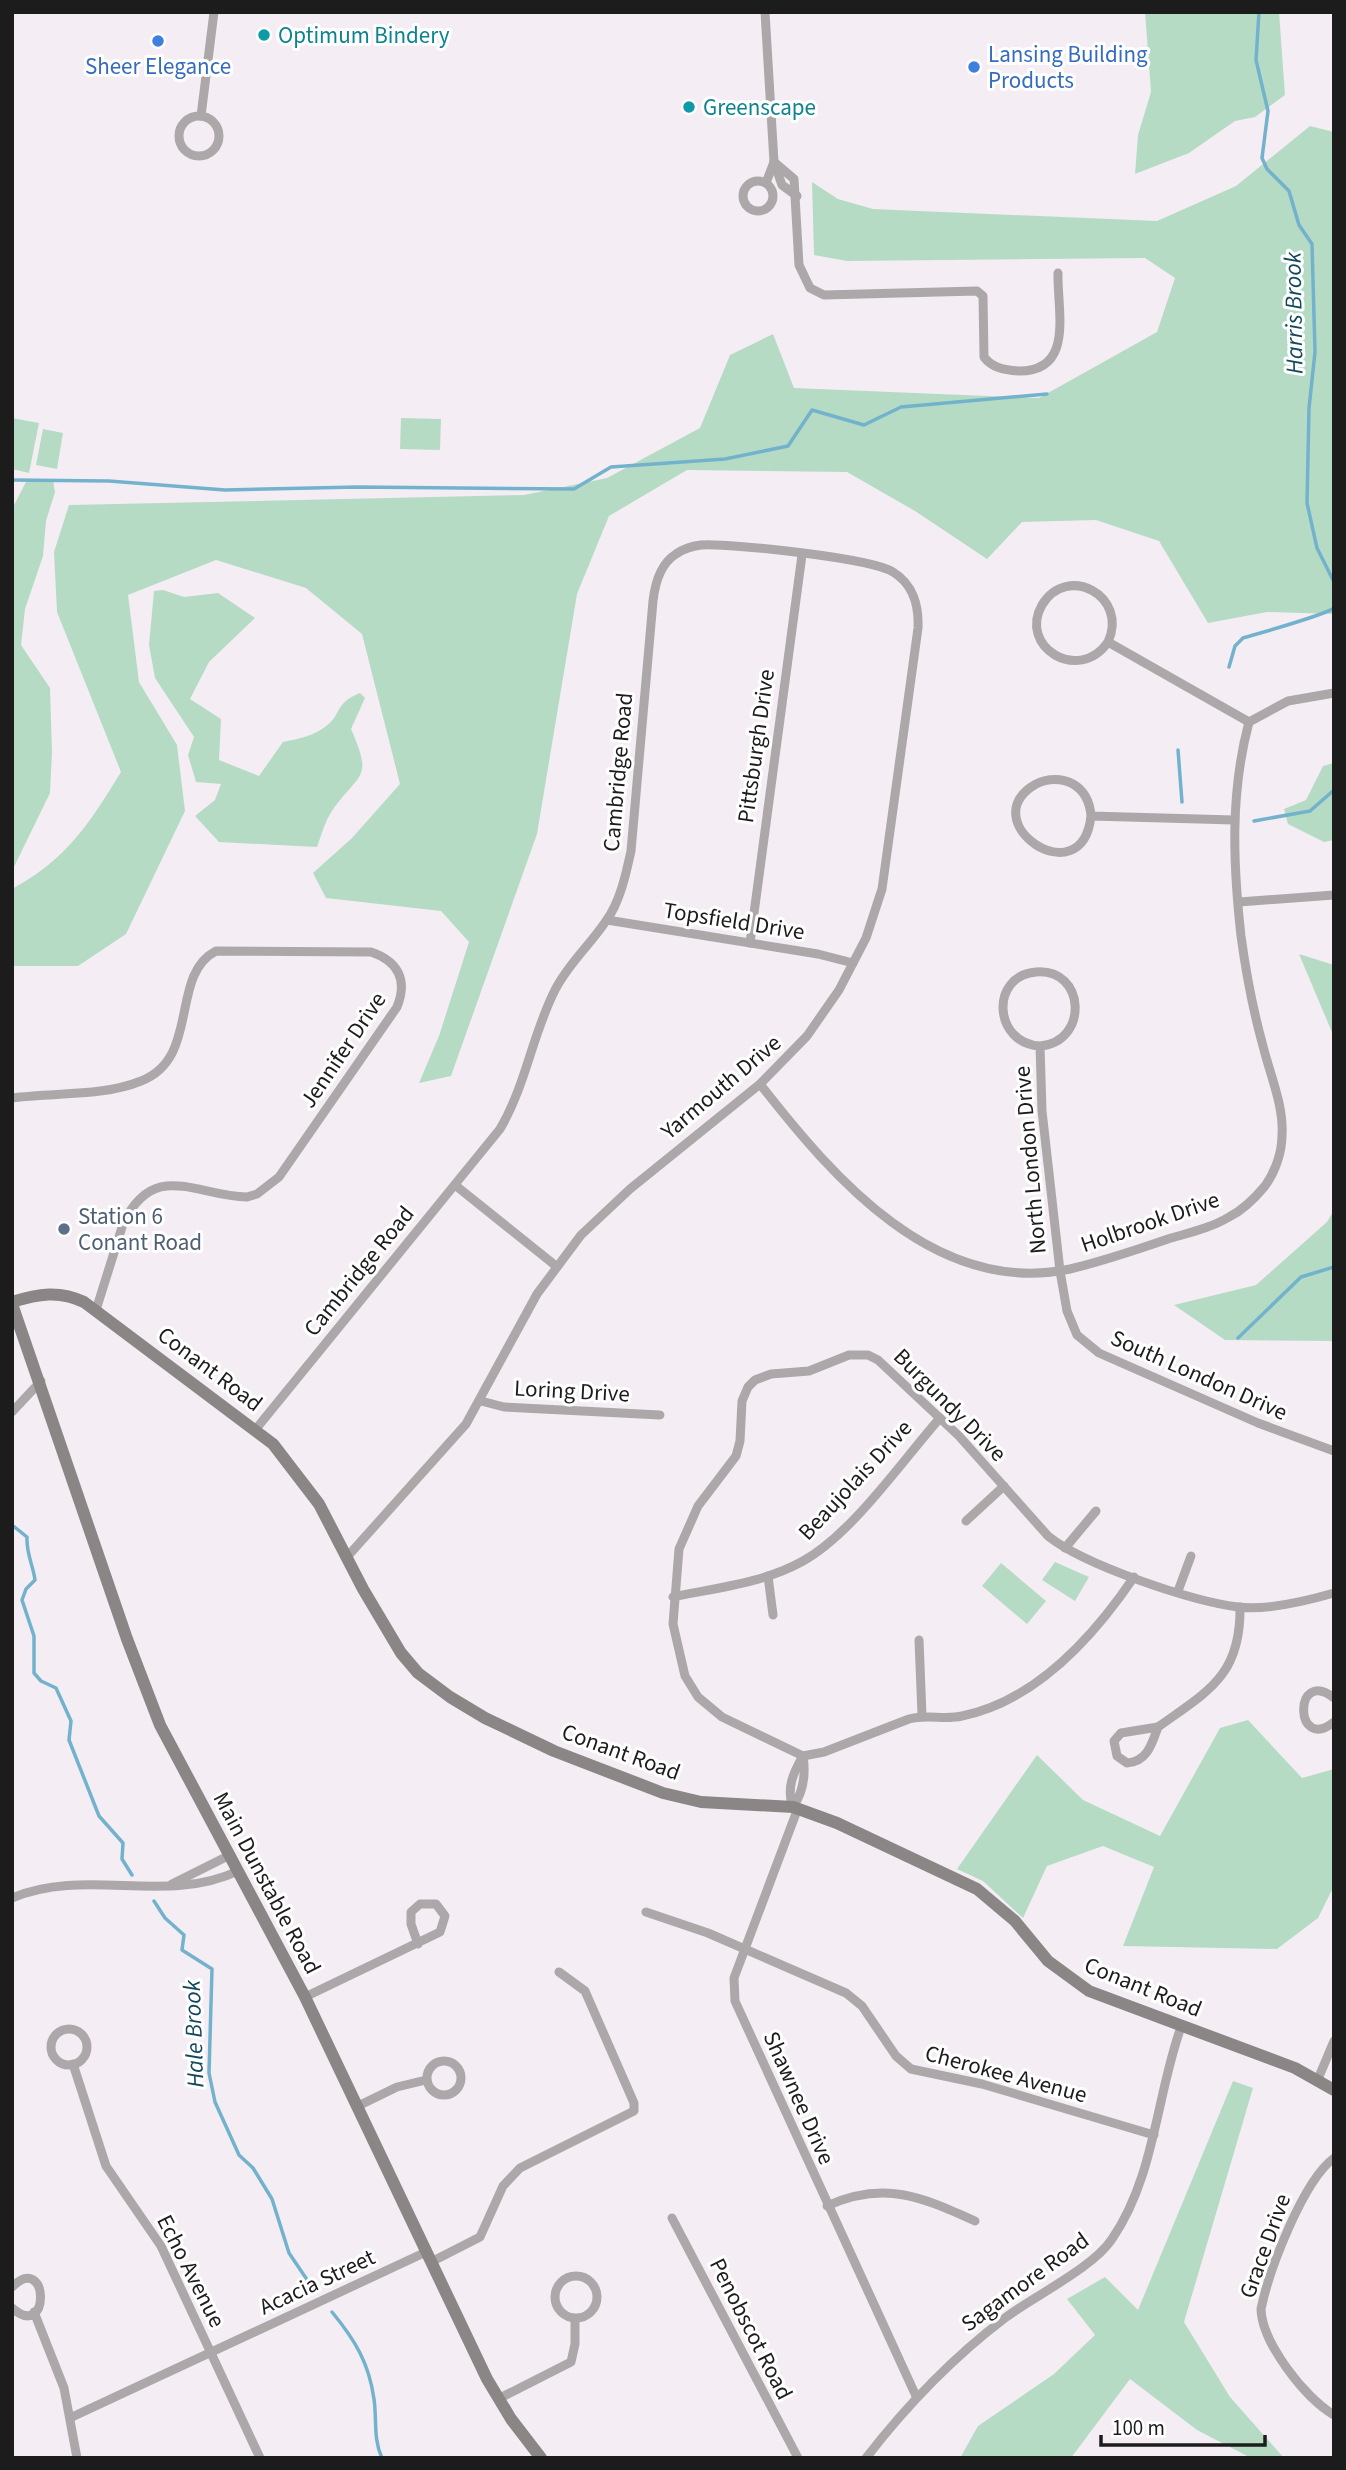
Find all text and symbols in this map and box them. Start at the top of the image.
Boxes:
place label: Optimum Bindery [278,19,450,52]
marker: Optimum Bindery [256,27,272,43]
marker: Sheer Elegance [150,33,166,49]
place label: Lansing Building Products [988,38,1148,97]
place label: Sheer Elegance [85,50,231,83]
marker: Lansing Building Products [966,59,982,75]
place label: Greenscape [703,91,816,124]
marker: Greenscape [681,99,697,115]
water label: Harris Brook [1275,251,1313,374]
street label: Pittsburgh Drive [729,667,783,825]
street label: Cambridge Road [595,691,641,853]
street label: Topsfield Drive [661,894,807,948]
street label: Jennifer Drive [292,985,394,1115]
street label: Yarmouth Drive [653,1027,788,1148]
street label: North London Drive [1005,1065,1055,1255]
street label: Holbrook Drive [1076,1183,1224,1261]
street label: Cambridge Road [296,1199,422,1343]
place label: Station 6 Conant Road [78,1200,202,1259]
marker: Station 6 Conant Road [56,1221,72,1237]
street label: Conant Road [151,1318,269,1420]
street label: South London Drive [1105,1321,1293,1429]
street label: Burgundy Drive [886,1341,1014,1469]
street label: Loring Drive [513,1371,631,1411]
street label: Beaujolais Drive [790,1412,920,1548]
street label: Conant Road [557,1715,685,1789]
street label: Main Dunstable Road [205,1786,329,1980]
street label: Conant Road [1079,1948,1207,2026]
water label: Hale Brook [175,1979,213,2088]
street label: Shawnee Drive [755,2026,843,2170]
street label: Cherokee Avenue [921,2037,1091,2111]
street label: Grace Drive [1231,2189,1299,2303]
street label: Echo Avenue [148,2209,234,2333]
street label: Sagamore Road [954,2224,1096,2340]
street label: Acacia Street [254,2241,380,2323]
street label: Penobscot Road [701,2252,801,2406]
scale bar [1101,2404,1266,2448]
text: 100 m [1112,2413,1165,2443]

